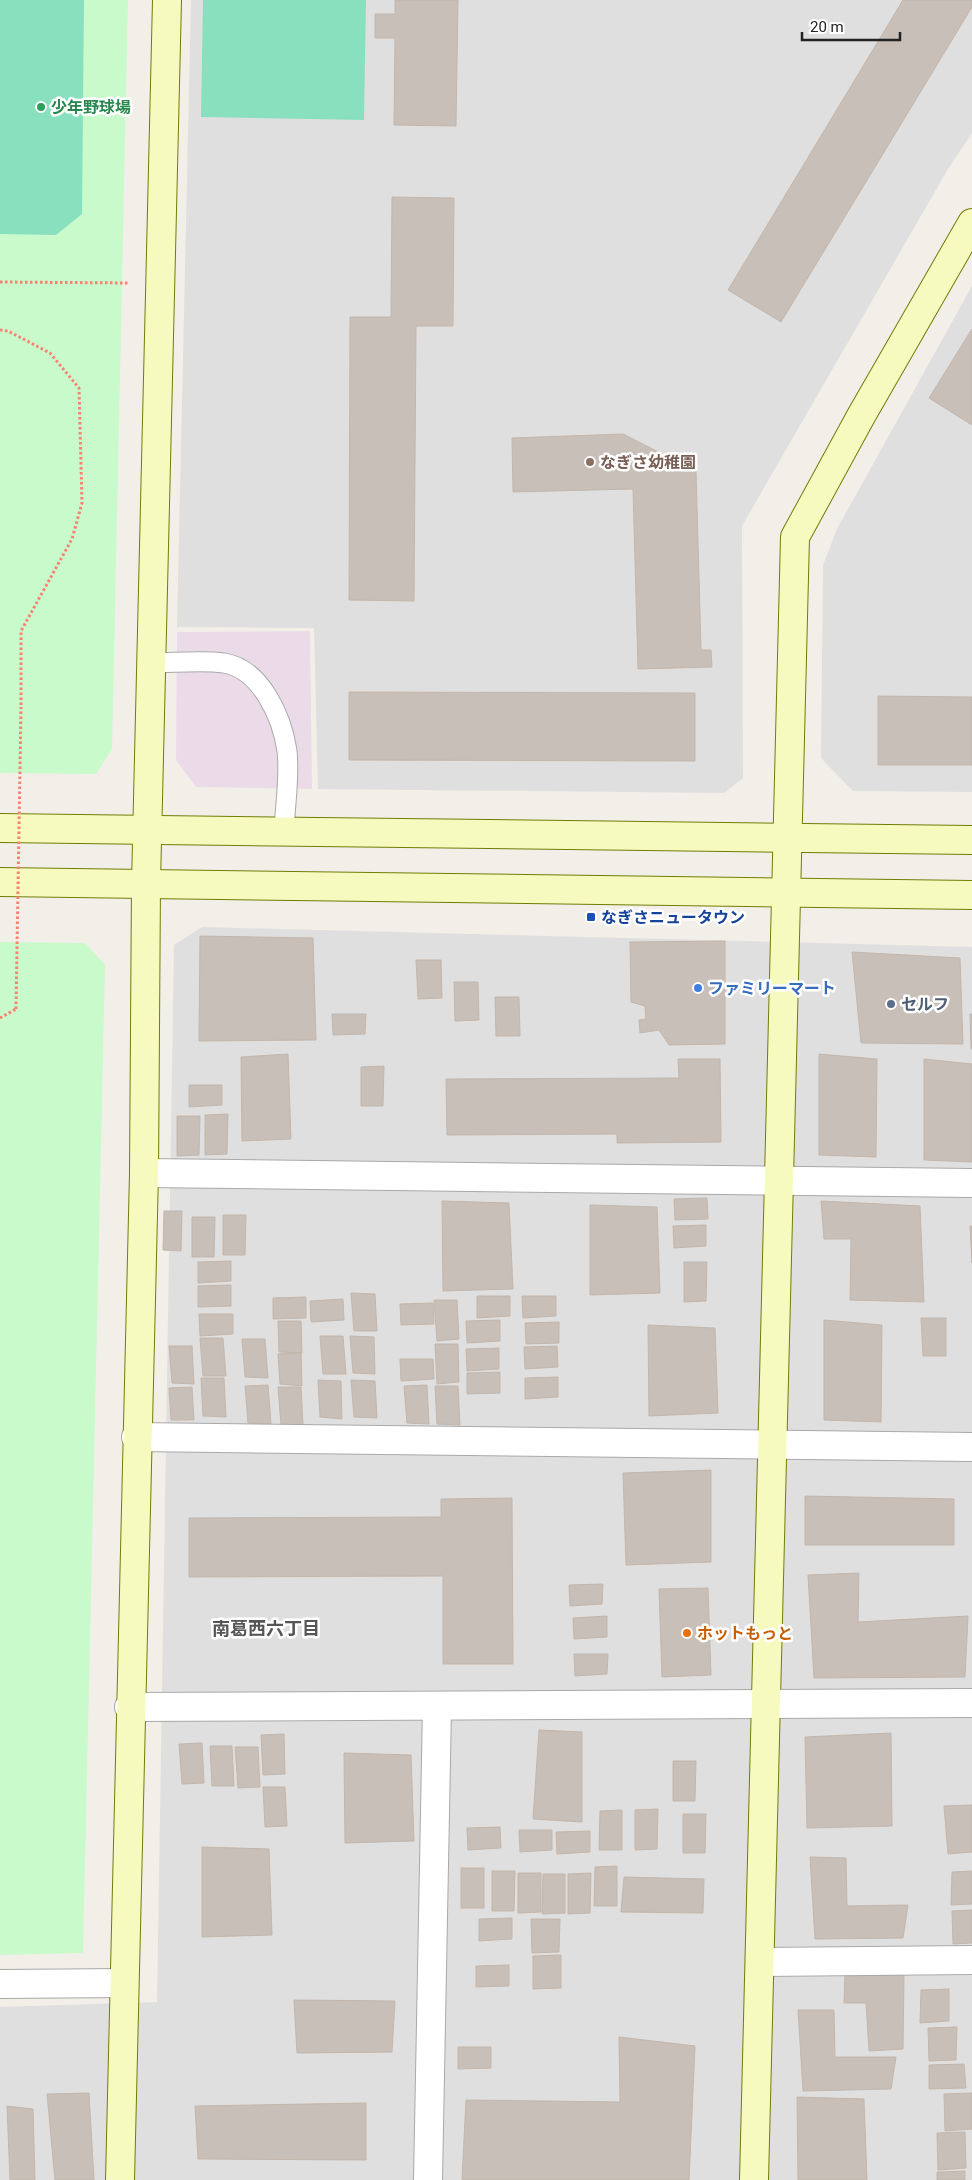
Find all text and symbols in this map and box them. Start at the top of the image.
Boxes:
scale bar [802,10,900,42]
text: 20 m [810,18,844,36]
place label: 少年野球場 [51,98,131,117]
marker: 少年野球場 [35,101,47,113]
place label: なぎさ幼稚園 [600,453,696,472]
marker: なぎさ幼稚園 [584,456,596,468]
place label: なぎさニュータウン [601,908,745,927]
marker: なぎさニュータウン [585,911,597,923]
place label: ファミリーマート [708,979,836,998]
marker: ファミリーマート [692,982,704,994]
place label: セルフ [901,995,949,1014]
marker: セルフ [885,998,897,1010]
district label: 南葛西六丁目 [212,1618,320,1639]
place label: ホットもっと [697,1624,793,1643]
marker: ホットもっと [681,1627,693,1639]

